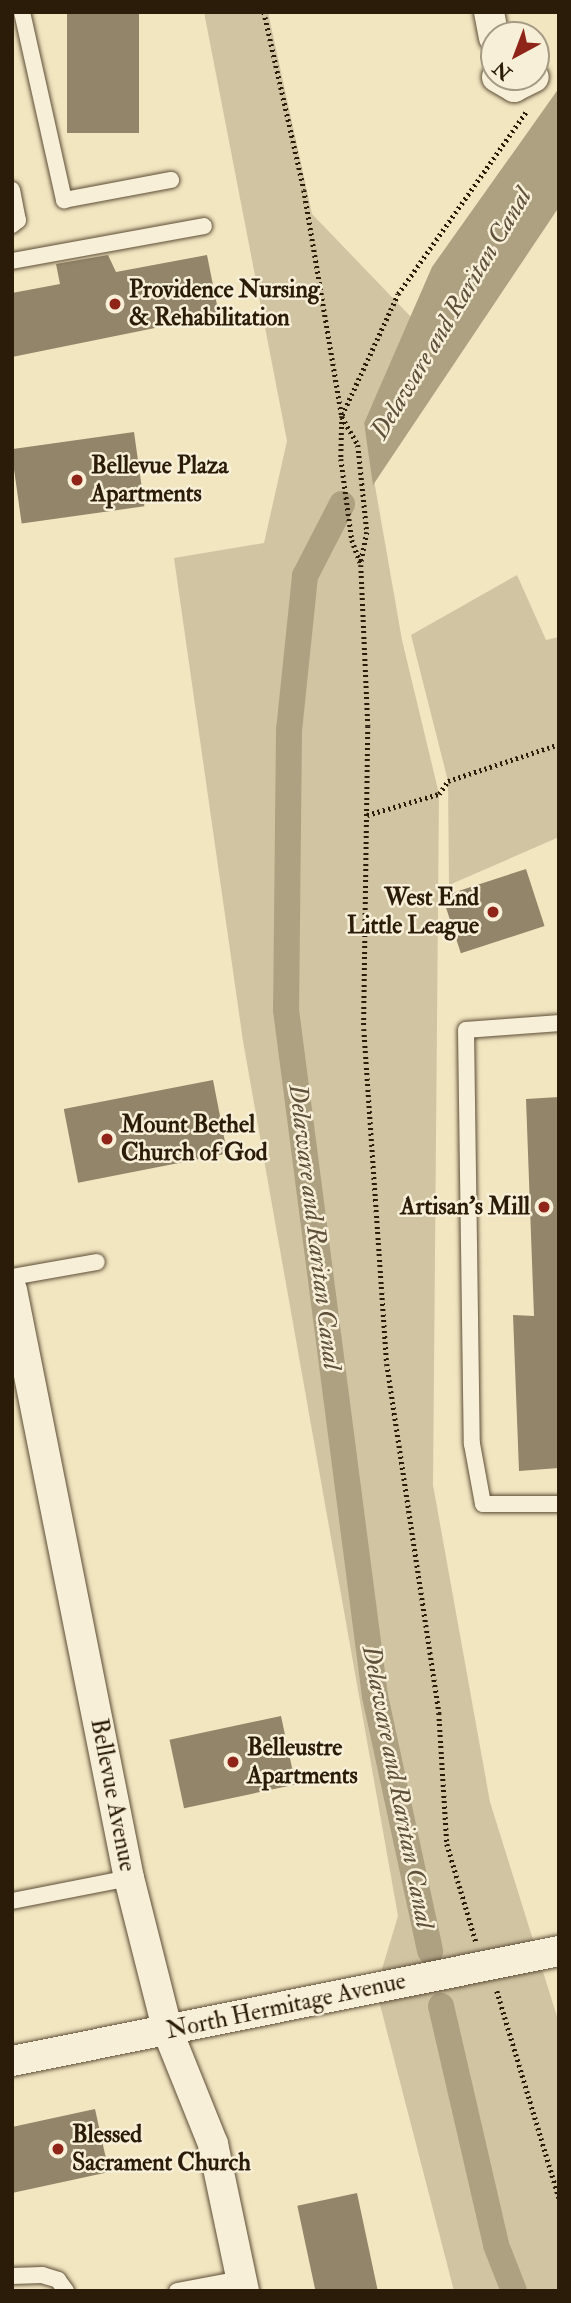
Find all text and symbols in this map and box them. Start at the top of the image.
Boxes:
north arrow [480,21,550,91]
text: N [488,56,517,85]
water label: Delaware and Raritan Canal [365,183,539,445]
place label: Providence Nursing & Rehabilitation [129,276,320,332]
marker: Providence Nursing & Rehabilitation [107,296,123,312]
place label: Bellevue Plaza Apartments [91,452,228,508]
marker: Bellevue Plaza Apartments [69,472,85,488]
place label: West End Little League [347,884,479,940]
marker: West End Little League [485,904,501,920]
water label: Delaware and Raritan Canal [281,1083,347,1371]
place label: Mount Bethel Church of God [121,1111,267,1167]
marker: Mount Bethel Church of God [99,1131,115,1147]
place label: Artisan's Mill [400,1193,530,1221]
marker: Artisan's Mill [536,1199,552,1215]
water label: Delaware and Raritan Canal [354,1643,440,1931]
street label: Bellevue Avenue [84,1716,142,1874]
place label: Belleustre Apartments [247,1734,358,1790]
marker: Belleustre Apartments [225,1754,241,1770]
street label: North Hermitage Avenue [164,1967,408,2045]
place label: Blessed Sacrament Church [72,2121,251,2177]
marker: Blessed Sacrament Church [50,2141,66,2157]

